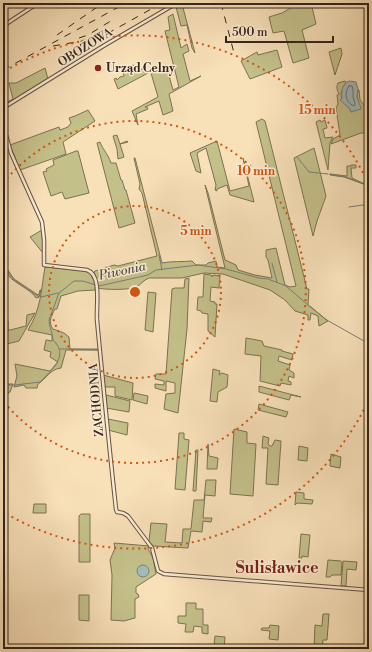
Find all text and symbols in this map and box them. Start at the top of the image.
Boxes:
scale bar [226,18,333,44]
street label: OBOZOWA [55,24,116,70]
text: 500 m [232,25,268,40]
place label: Urząd Celny [106,61,176,76]
marker: Urząd Celny [93,63,103,73]
text: 15 min [298,103,336,118]
text: 10 min [237,164,276,179]
text: 5 min [180,224,212,239]
water label: Piwonia [96,258,148,284]
centre of rings [128,285,142,299]
street label: ZACHODNIA [86,362,107,437]
district label: Sulisławice [235,558,319,578]

